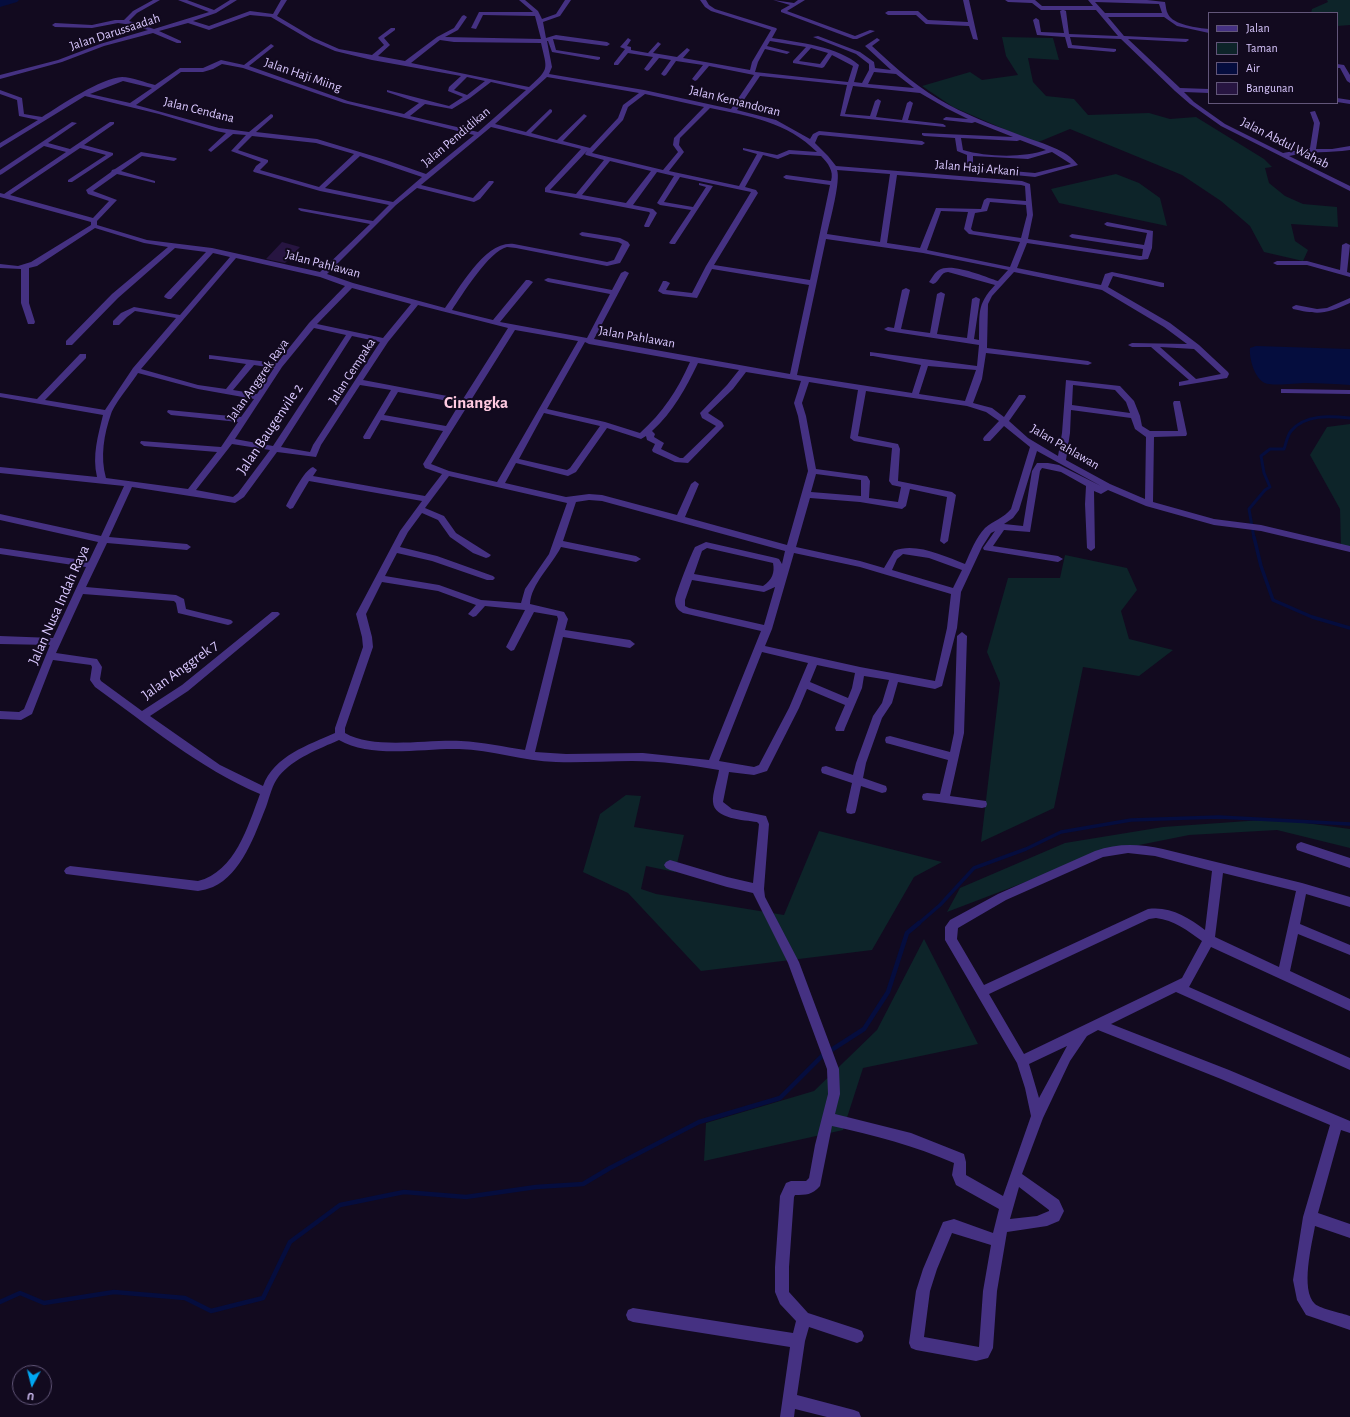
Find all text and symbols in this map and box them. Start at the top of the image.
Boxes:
street label: Jalan Darussaadah [68,10,162,54]
legend [1208,12,1338,104]
text: Jalan [1246,22,1270,34]
text: Taman [1246,42,1278,54]
street label: Jalan Haji Miing [262,54,344,96]
text: Air [1246,62,1260,74]
street label: Jalan Kemandoran [688,82,782,120]
text: Bangunan [1246,82,1294,94]
street label: Jalan Cendana [162,94,236,126]
street label: Jalan Pendidikan [419,104,493,170]
street label: Jalan Abdul Wahab [1238,114,1332,172]
street label: Jalan Haji Arkani [934,157,1020,179]
street label: Jalan Pahlawan [284,246,362,282]
street label: Jalan Pahlawan [598,323,676,351]
street label: Jalan Cempaka [325,335,379,407]
street label: Jalan Anggrek Raya [224,336,292,424]
street label: Jalan Baugenvile 2 [233,380,307,478]
district label: Cinangka [444,393,508,413]
street label: Jalan Pahlawan [1028,421,1102,473]
street label: Jalan Nusa Indah Raya [25,542,93,668]
street label: Jalan Anggrek 7 [138,636,222,704]
north arrow [12,1365,52,1405]
text: U [26,1391,35,1402]

